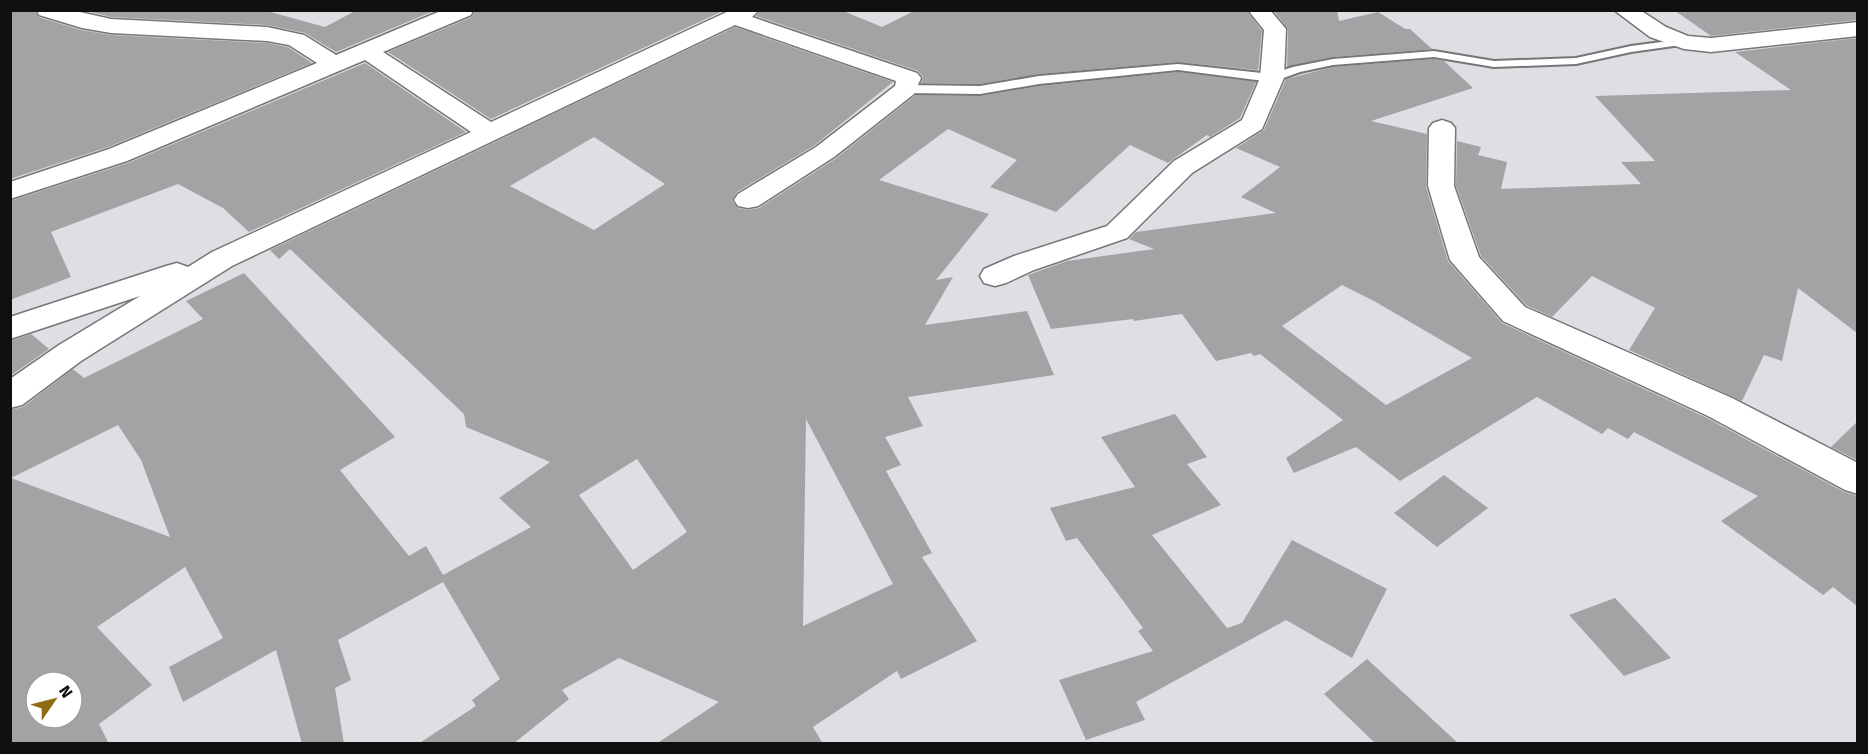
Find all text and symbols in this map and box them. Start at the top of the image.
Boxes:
north arrow [24,670,84,730]
text: N [55,682,77,701]

